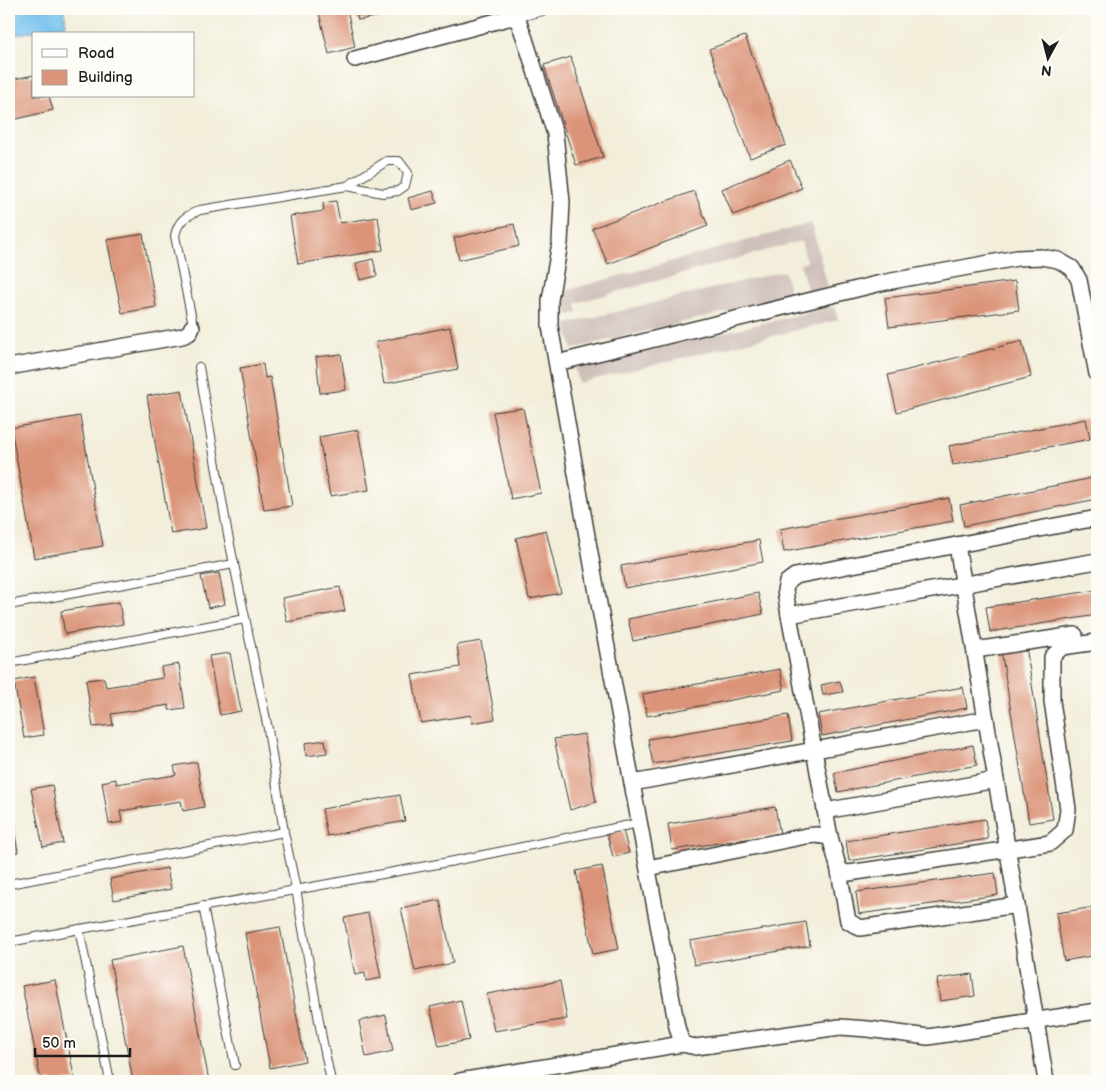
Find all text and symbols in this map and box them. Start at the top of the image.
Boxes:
legend [32,32,195,98]
north arrow [1024,32,1074,82]
text: Road [78,44,114,63]
text: N [1040,61,1053,79]
text: Building [78,68,133,87]
scale bar [35,1025,130,1057]
text: 50 m [42,1034,76,1053]

